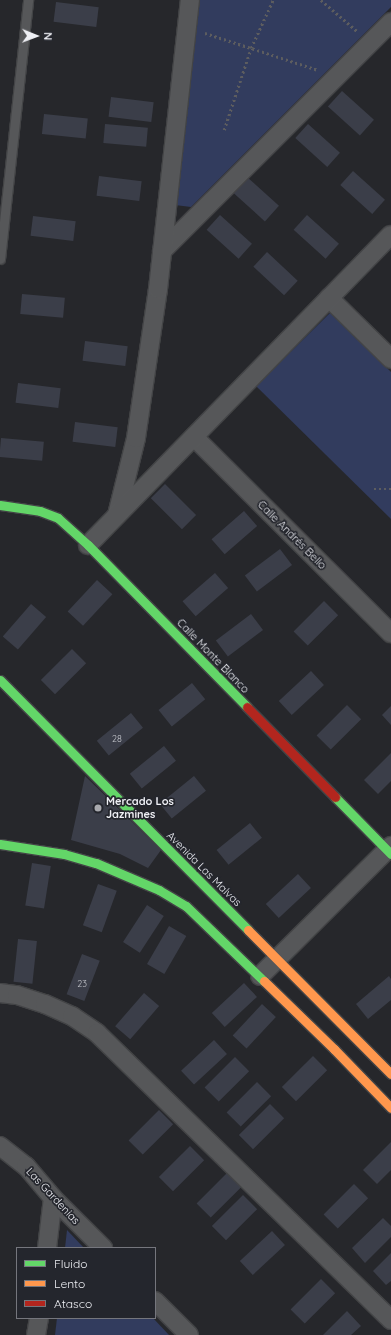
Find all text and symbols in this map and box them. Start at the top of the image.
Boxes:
north arrow [16,16,56,56]
text: N [41,32,55,40]
street label: Calle Andrés Bello [255,498,329,572]
street label: Calle Monte Blanco [174,616,252,696]
house number: 28 [112,734,122,744]
place label: Mercado Los Jazmines [106,795,174,821]
marker: Mercado Los Jazmines [93,803,103,813]
street label: Avenida Las Malvas [164,829,244,909]
house number: 23 [77,979,87,989]
street label: Las Gardenias [23,1165,83,1227]
legend [16,1247,156,1319]
text: Fluido [54,1256,87,1271]
text: Lento [54,1276,85,1291]
text: Atasco [54,1296,92,1311]

